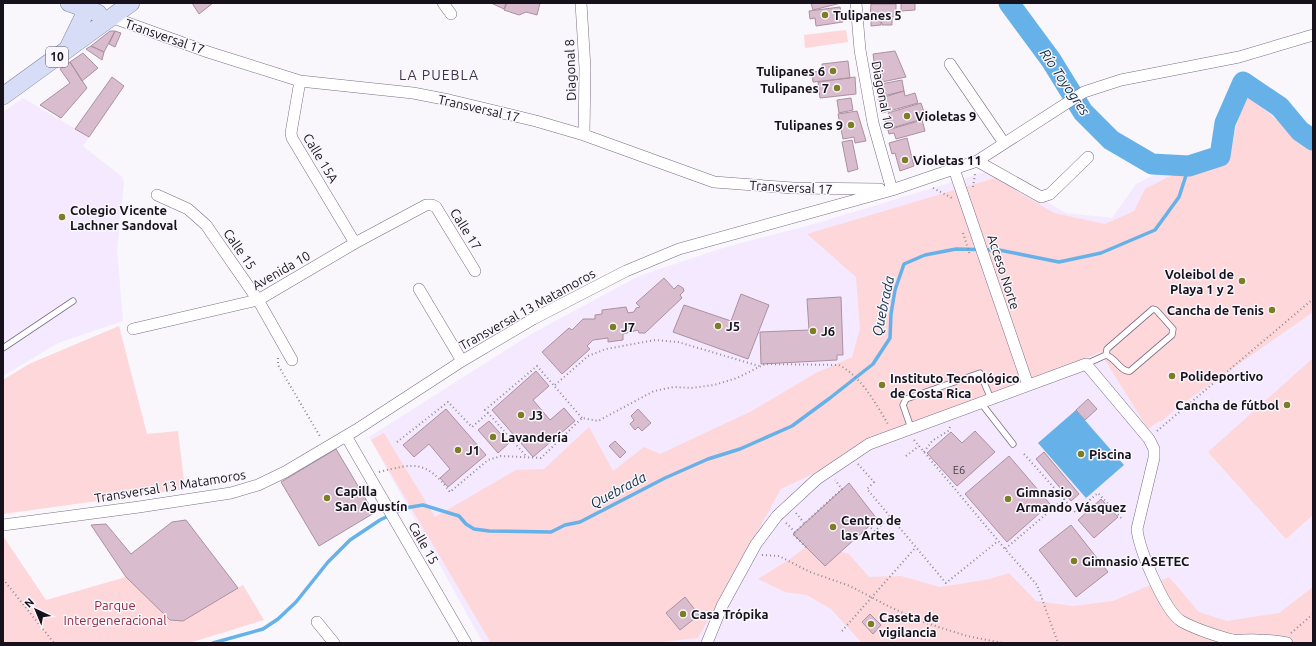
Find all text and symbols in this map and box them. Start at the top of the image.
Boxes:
place label: Tulipanes 5 [833,8,902,22]
marker: Tulipanes 5 [820,10,830,20]
street label: Transversal 17 [123,16,207,56]
street label: Diagonal 8 [562,39,578,101]
water label: Río Toyogres [1037,46,1093,119]
road number: 10 [46,47,68,67]
street label: Diagonal 10 [870,60,896,130]
place label: Tulipanes 6 [756,64,825,78]
marker: Tulipanes 6 [828,66,838,76]
district label: LA PUEBLA [399,67,479,83]
place label: Tulipanes 7 [760,81,829,95]
marker: Tulipanes 7 [832,83,842,93]
street label: Transversal 17 [437,92,521,124]
place label: Violetas 9 [915,109,976,123]
marker: Violetas 9 [902,111,912,121]
place label: Tulipanes 9 [774,118,843,132]
marker: Tulipanes 9 [846,120,856,130]
street label: Calle 15A [301,131,341,186]
place label: Violetas 11 [913,153,982,167]
marker: Violetas 11 [900,155,910,165]
street label: Transversal 17 [749,178,833,196]
place label: Colegio Vicente Lachner Sandoval [70,203,177,232]
street label: Calle 17 [448,206,484,252]
marker: Colegio Vicente Lachner Sandoval [57,212,67,222]
street label: Calle 15 [221,226,259,272]
street label: Acceso Norte [985,233,1023,311]
street label: Avenida 10 [250,248,312,292]
street label: Transversal 13 Matamoros [457,266,598,352]
place label: Voleibol de Playa 1 y 2 [1165,267,1234,296]
water label: Quebrada [869,274,898,338]
marker: Voleibol de Playa 1 y 2 [1237,276,1247,286]
place label: Cancha de Tenis [1167,303,1264,317]
marker: Cancha de Tenis [1267,305,1277,315]
place label: J5 [726,319,740,333]
place label: J7 [621,320,635,334]
marker: J5 [713,321,723,331]
marker: J7 [608,322,618,332]
place label: J6 [821,324,835,338]
marker: J6 [808,326,818,336]
place label: Polideportivo [1180,369,1264,383]
place label: Instituto Tecnológico de Costa Rica [890,371,1020,400]
marker: Polideportivo [1167,371,1177,381]
marker: Instituto Tecnológico de Costa Rica [877,380,887,390]
place label: Cancha de fútbol [1175,398,1279,412]
marker: Cancha de fútbol [1282,400,1292,410]
place label: J3 [529,408,543,422]
marker: J3 [516,410,526,420]
place label: Lavandería [501,430,568,444]
marker: Lavandería [488,432,498,442]
place label: J1 [466,443,480,457]
marker: J1 [453,445,463,455]
place label: Piscina [1089,447,1132,461]
marker: Piscina [1076,449,1086,459]
house number: E6 [953,464,965,476]
street label: Transversal 13 Matamoros [93,467,247,505]
water label: Quebrada [587,468,650,512]
place label: Capilla San Agustín [335,484,408,513]
place label: Gimnasio Armando Vásquez [1016,485,1126,514]
marker: Capilla San Agustín [322,493,332,503]
marker: Gimnasio Armando Vásquez [1003,494,1013,504]
place label: Centro de las Artes [841,513,901,542]
street label: Calle 15 [406,519,442,567]
marker: Centro de las Artes [828,522,838,532]
place label: Gimnasio ASETEC [1082,554,1190,568]
marker: Gimnasio ASETEC [1069,556,1079,566]
north arrow [16,590,56,630]
text: N [22,596,36,610]
park label: Parque Intergeneracional [63,598,167,627]
place label: Casa Trópika [691,607,768,621]
marker: Casa Trópika [678,609,688,619]
place label: Caseta de vigilancia [879,610,939,639]
marker: Caseta de vigilancia [866,619,876,629]

